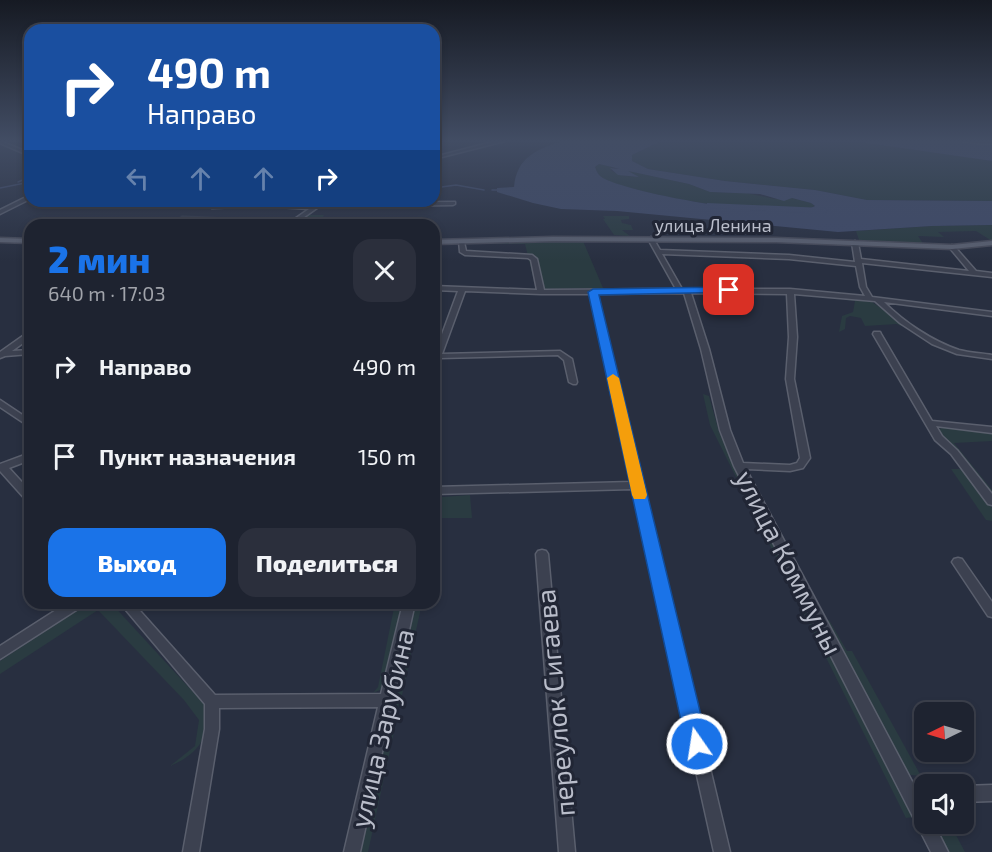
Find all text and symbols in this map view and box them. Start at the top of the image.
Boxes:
text: 490 m [147,46,271,96]
icon: right [48,48,126,126]
text: Направо [147,97,256,129]
icon: left [121,162,154,195]
icon: ahead [184,162,217,195]
icon: ahead [247,162,280,195]
icon: right [310,162,343,195]
street label: улица Ленина [654,214,772,236]
text: 2 мин [48,237,151,280]
button: close [353,239,416,302]
pin [703,264,754,315]
icon: arrive [712,273,745,306]
text: 640 m · 17:03 [48,281,166,305]
icon: right [48,350,81,383]
text: Направо [99,353,192,379]
text: 490 m [352,353,416,379]
icon: arrive [48,440,81,473]
text: Пункт назначения [99,443,296,469]
text: 150 m [358,443,416,469]
street label: улица Коммуны [729,464,850,660]
button: Выход [48,528,226,597]
button: Поделиться [238,528,416,597]
street label: переулок Сигаева [528,588,581,818]
street label: улица Зарубина [343,625,420,831]
north arrow [914,702,974,762]
map controls [914,702,974,834]
position arrow [665,712,729,776]
button: sound [914,774,974,834]

